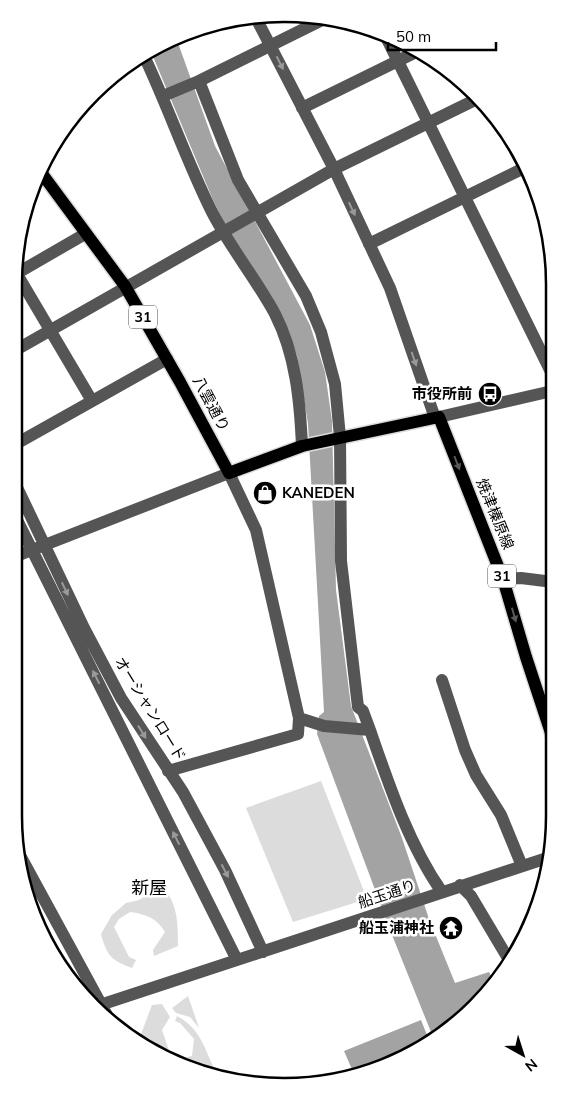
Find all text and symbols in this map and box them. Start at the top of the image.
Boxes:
scale bar [388,20,496,52]
text: 50 m [396,27,431,46]
one-way arrow [276,56,284,71]
one-way arrow [349,202,357,216]
road number: 31 [129,306,157,328]
one-way arrow [411,351,418,366]
street label: 八雲通り [189,373,234,435]
bus stop icon: 市役所前 [477,381,503,407]
place label: 市役所前 [412,384,472,403]
one-way arrow [454,455,461,470]
street label: 焼津榛原線 [473,475,518,552]
shop icon: KANEDEN [252,480,278,506]
place label: KANEDEN [282,483,355,502]
road number: 31 [488,564,516,588]
one-way arrow [61,582,69,596]
one-way arrow [510,607,518,622]
street label: オーシャンロード [111,653,190,765]
one-way arrow [92,670,100,685]
one-way arrow [137,725,147,738]
one-way arrow [172,831,180,846]
one-way arrow [221,864,229,878]
street label: 船玉通り [355,875,418,912]
district label: 新屋 [131,876,167,899]
temple icon: 船玉浦神社 [438,915,464,941]
place label: 船玉浦神社 [359,918,434,937]
north arrow [498,1030,548,1080]
text: N [521,1055,541,1075]

